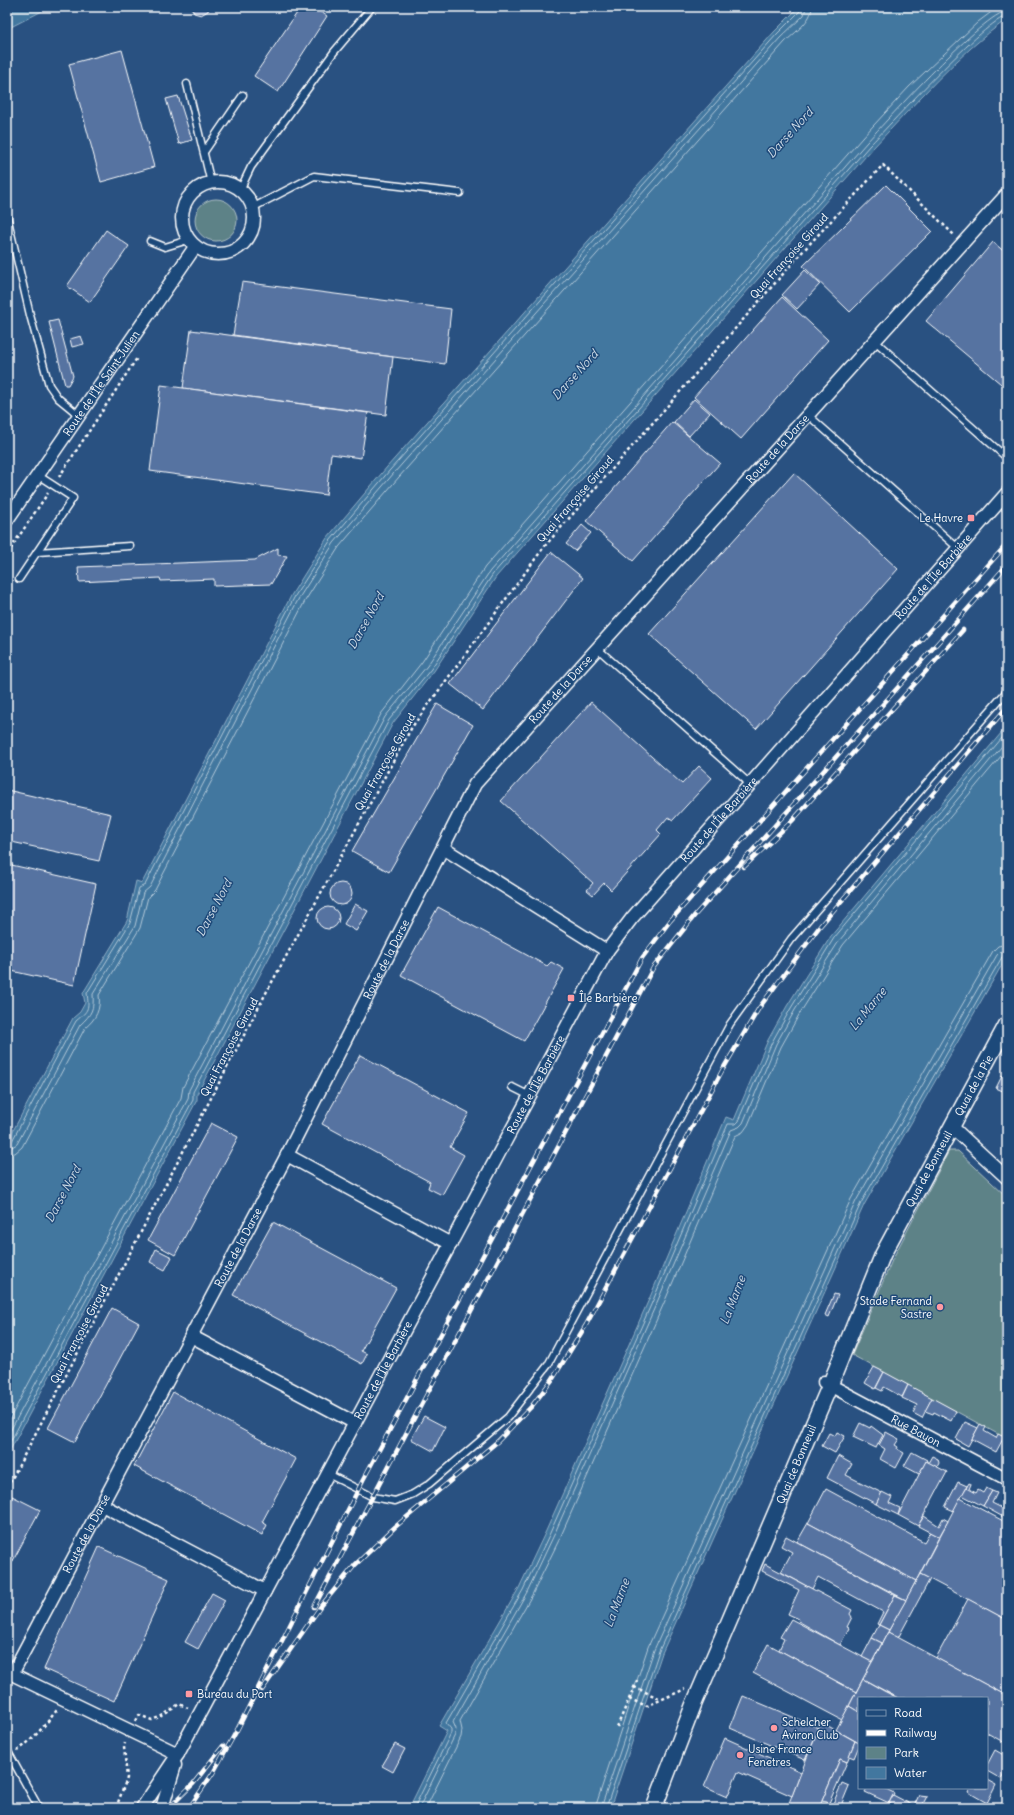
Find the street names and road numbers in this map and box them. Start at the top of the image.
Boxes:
street label: Quai Françoise Giroud [747,210,831,302]
street label: Route de l'Île Saint-Julien [60,328,142,439]
street label: Route de la Darse [743,411,812,486]
street label: Quai Françoise Giroud [534,452,617,545]
street label: Route de l'Île Barbière [892,531,975,622]
street label: Route de la Darse [526,652,595,727]
street label: Quai Françoise Giroud [351,710,419,813]
street label: Route de l'Île Barbière [677,774,760,865]
street label: Route de la Darse [360,917,412,1002]
street label: Quai Françoise Giroud [197,995,261,1099]
street label: Route de l'Île Barbière [504,1033,568,1136]
street label: Quai de la Pie [952,1052,996,1118]
street label: Quai de Bonneuil [903,1129,955,1210]
street label: Route de la Darse [211,1205,265,1289]
street label: Quai Françoise Giroud [47,1282,111,1386]
street label: Route de l'Île Barbière [351,1319,415,1422]
street label: Rue Bayon [889,1412,943,1450]
street label: Quai de Bonneuil [773,1423,819,1506]
street label: Route de la Darse [60,1492,113,1576]

